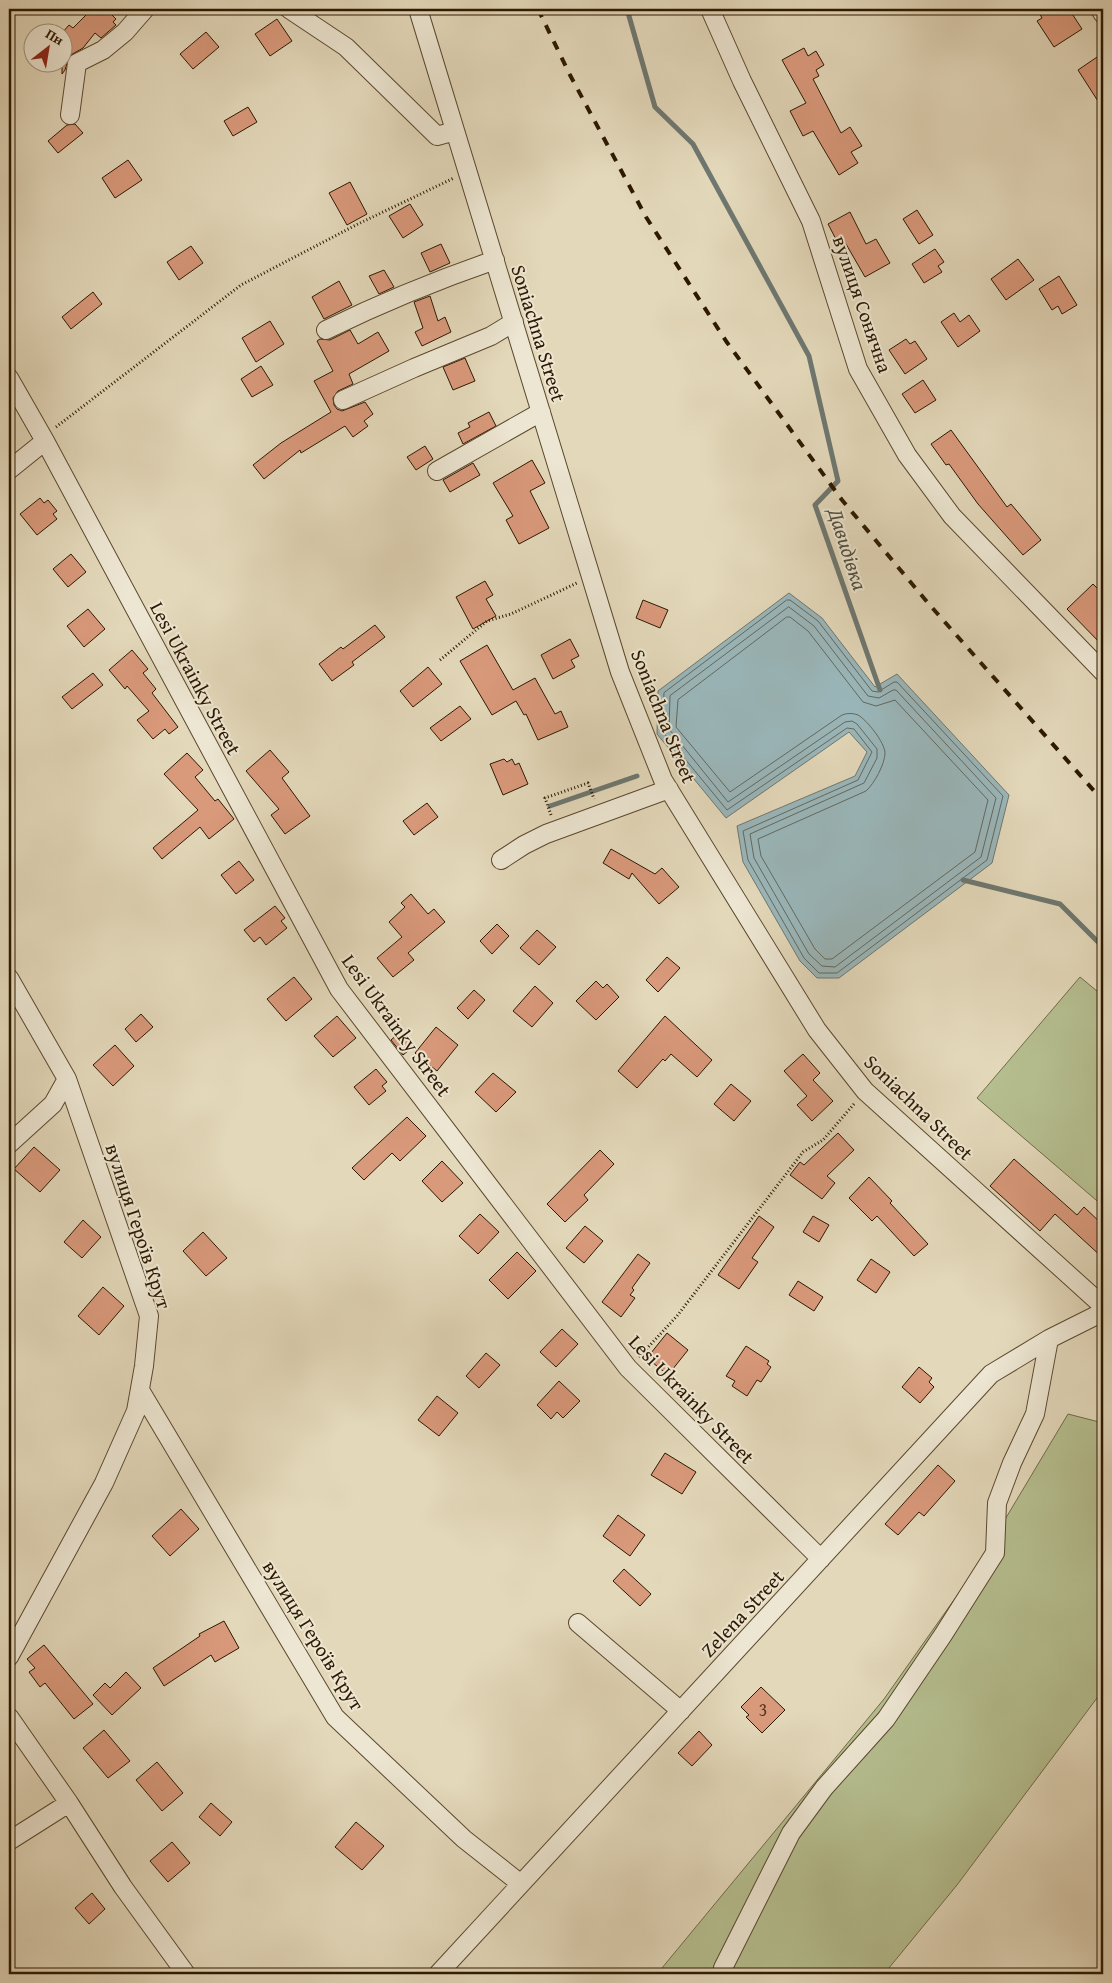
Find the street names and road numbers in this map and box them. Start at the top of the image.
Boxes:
street label: вулиця Сонячна [826,231,900,377]
street label: Soniachna Street [504,261,574,405]
street label: Lesi Ukrainky Street [143,596,249,760]
street label: Soniachna Street [624,645,704,787]
street label: Lesi Ukrainky Street [335,948,459,1102]
street label: Soniachna Street [858,1047,980,1167]
street label: вулиця Героїв Крут [99,1140,179,1313]
street label: Lesi Ukrainky Street [623,1328,761,1470]
street label: вулиця Героїв Крут [256,1554,372,1716]
street label: Zelena Street [694,1563,790,1663]

